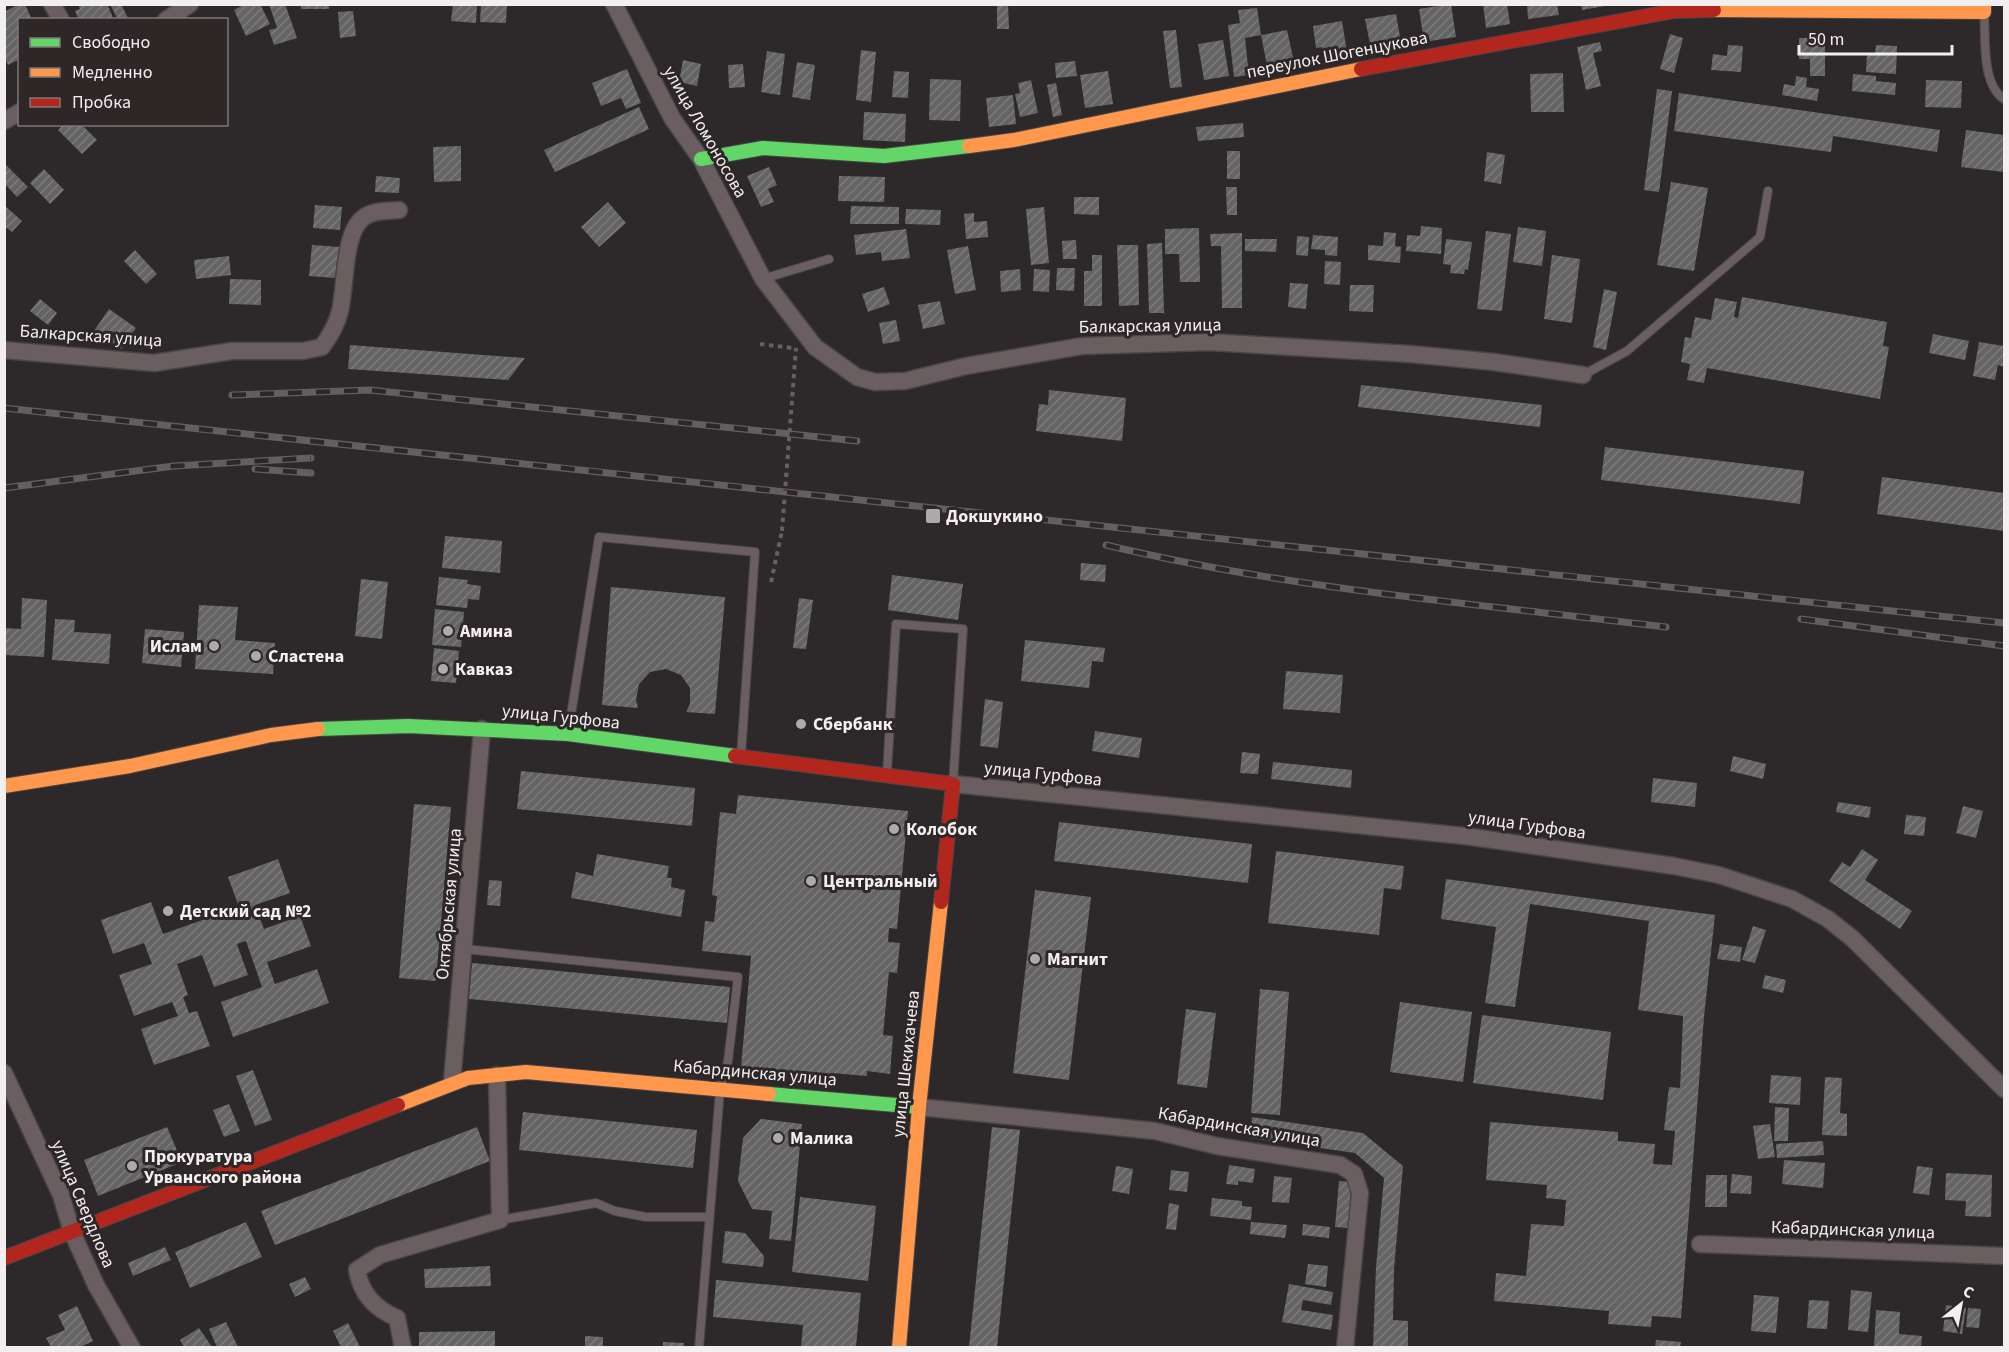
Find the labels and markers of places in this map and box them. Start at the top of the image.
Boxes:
place label: Докшукино [946,504,1043,529]
marker: Докшукино [924,507,942,525]
place label: Амина [459,619,513,644]
marker: Амина [441,624,455,638]
place label: Ислам [150,634,202,659]
marker: Ислам [207,639,221,653]
place label: Сластена [268,644,344,669]
marker: Сластена [249,649,263,663]
place label: Кавказ [455,657,513,682]
marker: Кавказ [436,662,450,676]
place label: Сбербанк [813,712,893,737]
marker: Сбербанк [794,717,808,731]
place label: Колобок [906,817,977,842]
marker: Колобок [887,822,901,836]
place label: Центральный [823,869,937,894]
marker: Центральный [804,874,818,888]
place label: Детский сад №2 [180,899,312,924]
marker: Детский сад №2 [161,904,175,918]
place label: Магнит [1047,947,1108,972]
marker: Магнит [1028,952,1042,966]
place label: Малика [790,1126,853,1151]
marker: Малика [771,1131,785,1145]
place label: Прокуратура Урванского района [144,1144,302,1190]
marker: Прокуратура Урванского района [125,1159,139,1173]

